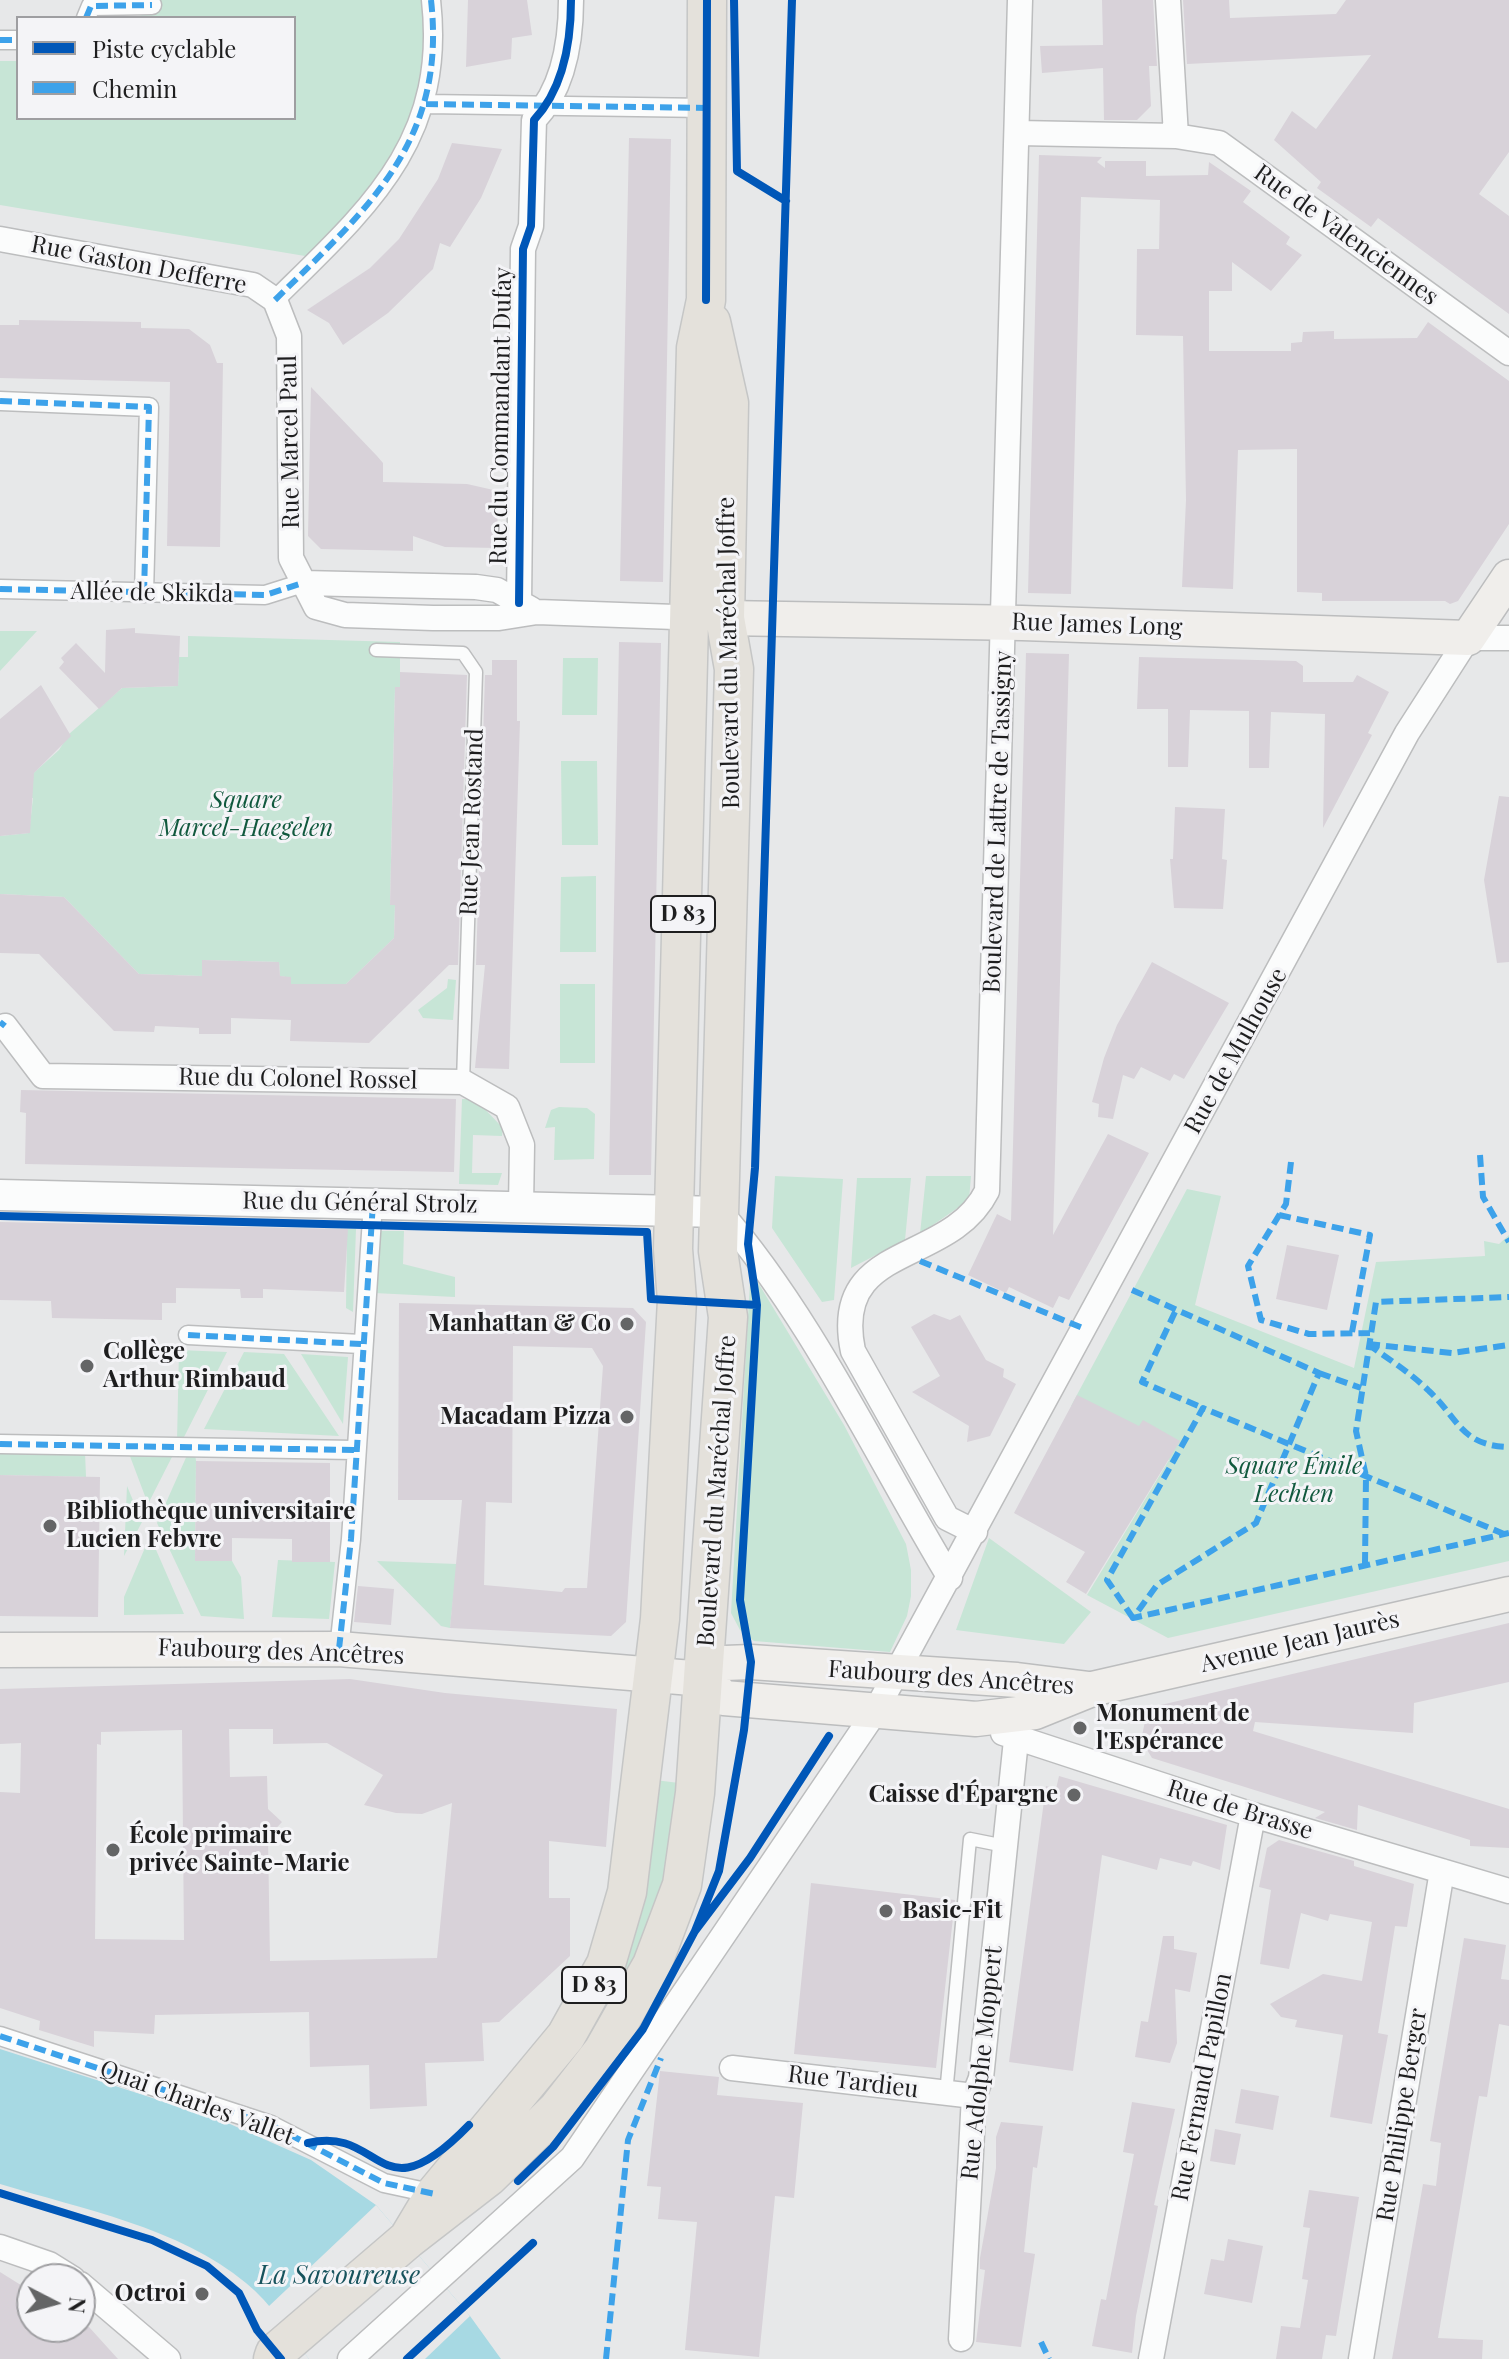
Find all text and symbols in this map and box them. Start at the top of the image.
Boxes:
legend [16,16,296,120]
text: Piste cyclable [92,32,236,64]
text: Chemin [92,72,177,104]
street label: Rue de Valenciennes [1248,158,1444,312]
street label: Rue Gaston Defferre [29,230,249,300]
street label: Rue du Commandant Dufay [484,267,518,565]
street label: Rue Marcel Paul [274,355,306,529]
street label: Boulevard du Maréchal Joffre [712,497,746,809]
street label: Allée de Skikda [70,577,234,609]
street label: Rue James Long [1011,608,1183,642]
street label: Boulevard de Lattre de Tassigny [978,650,1018,994]
street label: Rue Jean Rostand [454,728,490,916]
park label: Square Marcel-Haegelen [159,787,333,843]
road number: D 83 [651,896,715,932]
street label: Rue de Mulhouse [1179,963,1293,1139]
street label: Rue du Colonel Rossel [178,1063,418,1095]
street label: Rue du Général Strolz [242,1187,478,1219]
place label: Manhattan & Co [428,1310,611,1338]
marker: Manhattan & Co [618,1315,636,1333]
street label: Boulevard du Maréchal Joffre [692,1334,742,1648]
place label: Collège Arthur Rimbaud [103,1338,286,1394]
marker: Collège Arthur Rimbaud [78,1357,96,1375]
place label: Macadam Pizza [440,1403,611,1431]
marker: Macadam Pizza [618,1408,636,1426]
park label: Square Émile Lechten [1226,1453,1362,1509]
place label: Bibliothèque universitaire Lucien Febvre [66,1498,355,1554]
marker: Bibliothèque universitaire Lucien Febvre [41,1517,59,1535]
street label: Avenue Jean Jaurès [1198,1605,1402,1679]
street label: Faubourg des Ancêtres [157,1633,405,1671]
street label: Faubourg des Ancêtres [827,1655,1075,1701]
place label: Monument de l'Espérance [1096,1700,1250,1756]
marker: Monument de l'Espérance [1071,1719,1089,1737]
street label: Rue de Brasse [1164,1774,1316,1846]
place label: Caisse d'Épargne [868,1781,1058,1809]
marker: Caisse d'Épargne [1065,1786,1083,1804]
place label: École primaire privée Sainte-Marie [129,1822,350,1878]
marker: École primaire privée Sainte-Marie [104,1841,122,1859]
place label: Basic-Fit [902,1897,1003,1925]
marker: Basic-Fit [877,1902,895,1920]
street label: Rue Adolphe Moppert [955,1944,1009,2182]
road number: D 83 [562,1967,626,2003]
street label: Rue Fernand Papillon [1166,1970,1238,2204]
street label: Rue Philippe Berger [1371,2006,1433,2224]
street label: Quai Charles Vallet [96,2054,298,2152]
street label: Rue Tardieu [786,2060,920,2104]
water label: La Savoureuse [258,2260,420,2292]
north arrow [16,2263,96,2343]
place label: Octroi [115,2280,186,2308]
marker: Octroi [193,2285,211,2303]
text: N [62,2296,94,2315]

